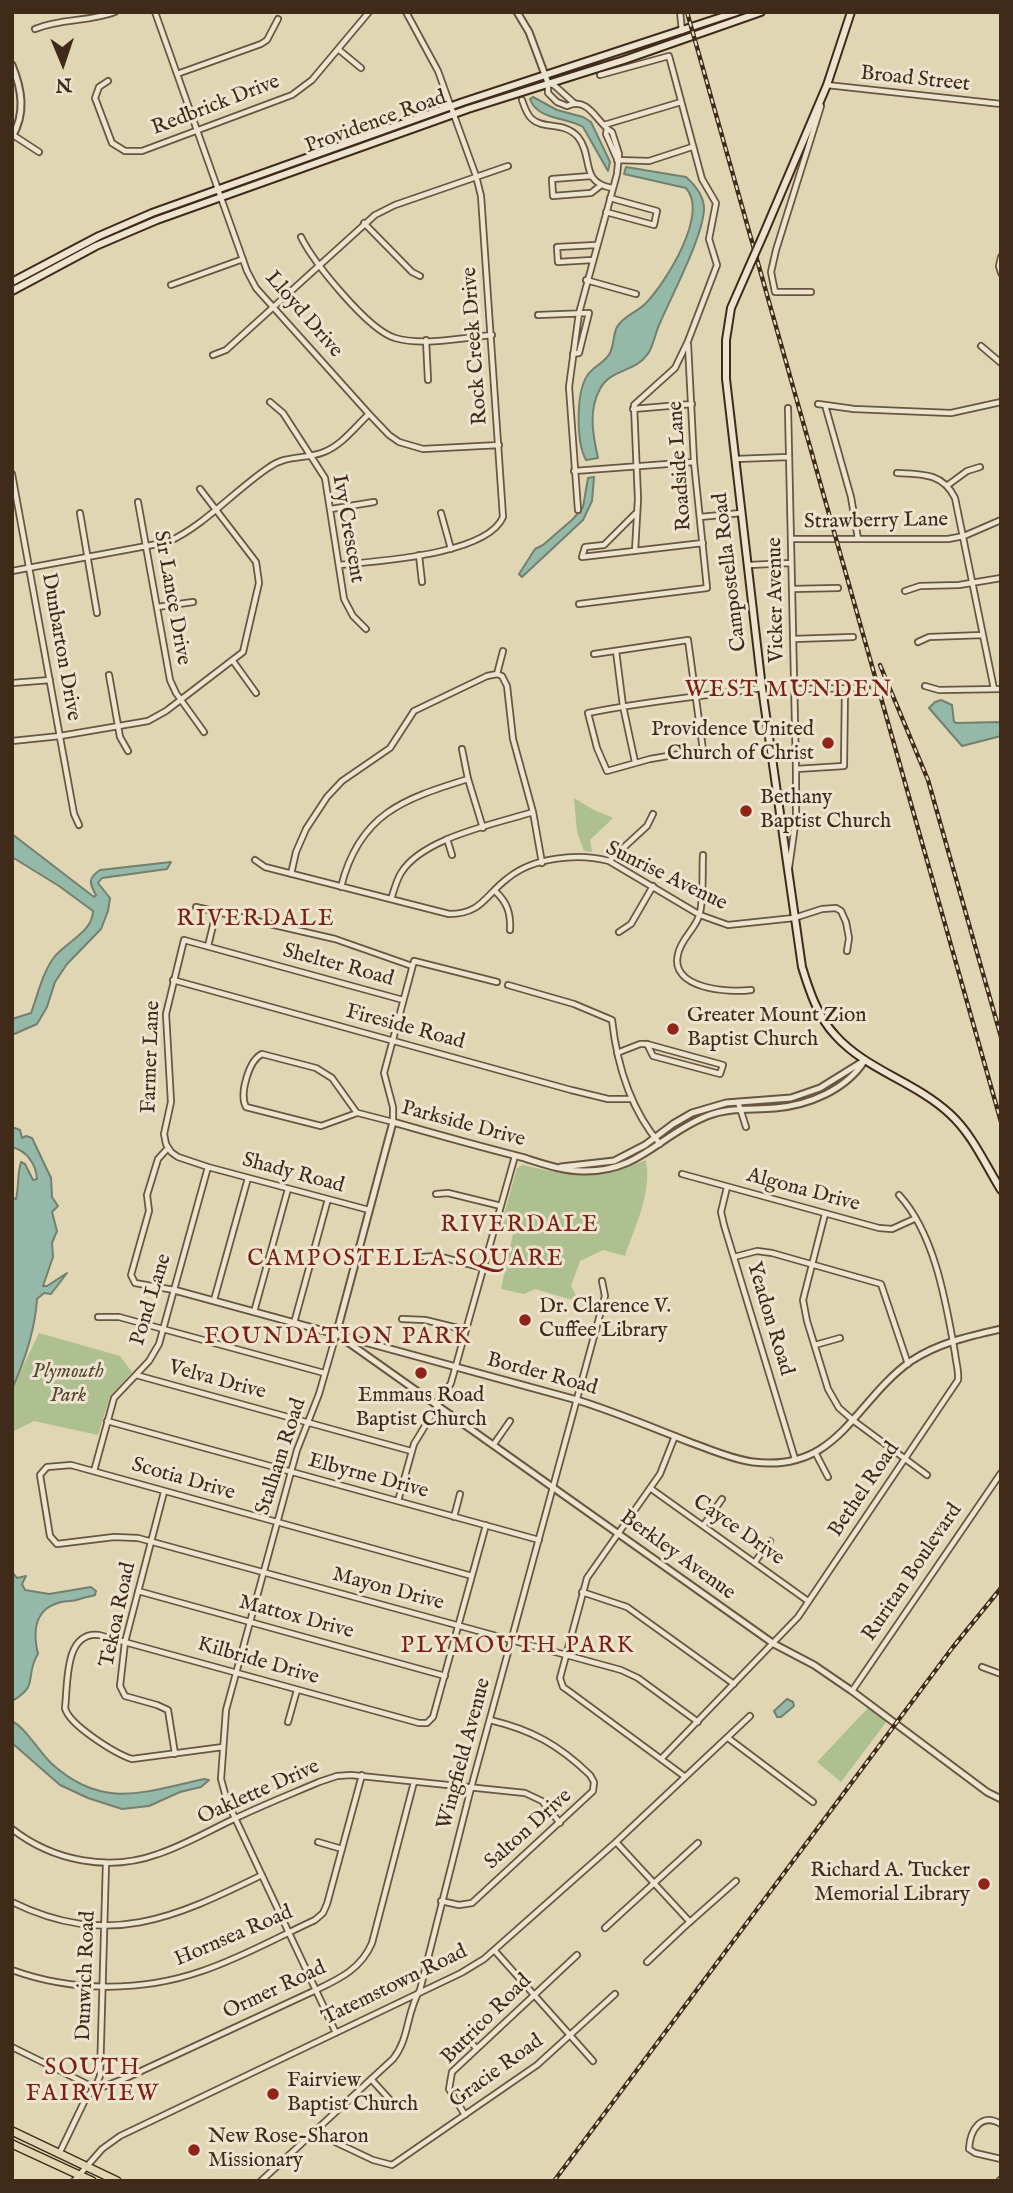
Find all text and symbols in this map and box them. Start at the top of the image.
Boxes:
north arrow [28,28,98,98]
street label: Broad Street [859,62,971,98]
street label: Redbrick Drive [149,70,283,142]
text: N [55,72,72,96]
street label: Providence Road [302,86,450,160]
street label: Rock Creek Drive [458,266,494,426]
street label: Lloyd Drive [259,267,347,363]
street label: Roadside Lane [664,400,698,532]
street label: Ivy Crescent [325,473,369,585]
street label: Campostella Road [709,491,753,653]
street label: Strawberry Lane [804,508,948,536]
street label: Sir Lance Drive [147,529,195,667]
street label: Vicker Avenue [763,537,791,663]
street label: Dunbarton Drive [35,571,85,723]
district label: WEST MUNDEN [686,677,892,705]
place label: Providence United Church of Christ [651,718,814,768]
marker: Providence United Church of Christ [820,735,836,751]
place label: Bethany Baptist Church [760,786,891,836]
marker: Bethany Baptist Church [738,803,754,819]
street label: Sunrise Avenue [601,837,731,917]
district label: RIVERDALE [177,906,335,934]
street label: Shelter Road [280,939,396,993]
street label: Farmer Lane [137,1000,167,1114]
street label: Fireside Road [343,1000,467,1056]
place label: Greater Mount Zion Baptist Church [687,1004,867,1054]
marker: Greater Mount Zion Baptist Church [665,1021,681,1037]
street label: Parkside Drive [398,1096,528,1154]
street label: Shady Road [239,1148,347,1200]
street label: Algona Drive [744,1164,862,1218]
district label: RIVERDALE [441,1212,599,1240]
district label: CAMPOSTELLA SQUARE [250,1246,562,1274]
street label: Pond Lane [126,1251,178,1349]
street label: Yeadon Road [740,1259,798,1379]
place label: Dr. Clarence V. Cuffee Library [539,1295,671,1345]
marker: Dr. Clarence V. Cuffee Library [517,1312,533,1328]
district label: FOUNDATION PARK [206,1324,470,1352]
street label: Border Road [484,1348,600,1402]
street label: Velva Drive [166,1356,268,1406]
park label: Plymouth Park [32,1360,104,1410]
marker: Emmaus Road Baptist Church [413,1365,429,1381]
place label: Emmaus Road Baptist Church [355,1384,487,1434]
street label: Stalham Road [251,1395,313,1519]
street label: Bethel Road [824,1438,906,1542]
street label: Elbyrne Drive [305,1449,431,1505]
street label: Scotia Drive [128,1453,238,1507]
street label: Cayce Drive [687,1490,789,1572]
street label: Ruritan Boulevard [858,1499,968,1647]
street label: Berkley Avenue [614,1506,740,1606]
street label: Tekoa Road [96,1560,142,1670]
street label: Mayon Drive [329,1563,447,1617]
street label: Mattox Drive [236,1591,356,1645]
street label: Kilbride Drive [194,1633,322,1691]
district label: PLYMOUTH PARK [402,1633,634,1661]
street label: Wingfield Avenue [433,1676,497,1832]
street label: Oaklette Drive [194,1755,324,1831]
street label: Salton Drive [480,1784,578,1876]
place label: Richard A. Tucker Memorial Library [810,1859,970,1909]
marker: Richard A. Tucker Memorial Library [976,1876,992,1892]
street label: Hornsea Road [171,1901,297,1973]
street label: Dunwich Road [72,1910,102,2042]
street label: Tatemstown Road [318,1940,472,2032]
street label: Ormer Road [220,1956,330,2026]
street label: Butrico Road [437,1970,537,2070]
street label: Gracie Road [445,2030,549,2114]
district label: SOUTH FAIRVIEW [27,2055,159,2109]
place label: Fairview Baptist Church [287,2069,418,2119]
marker: Fairview Baptist Church [265,2086,281,2102]
place label: New Rose-Sharon Missionary [208,2125,369,2175]
marker: New Rose-Sharon Missionary [186,2142,202,2158]

